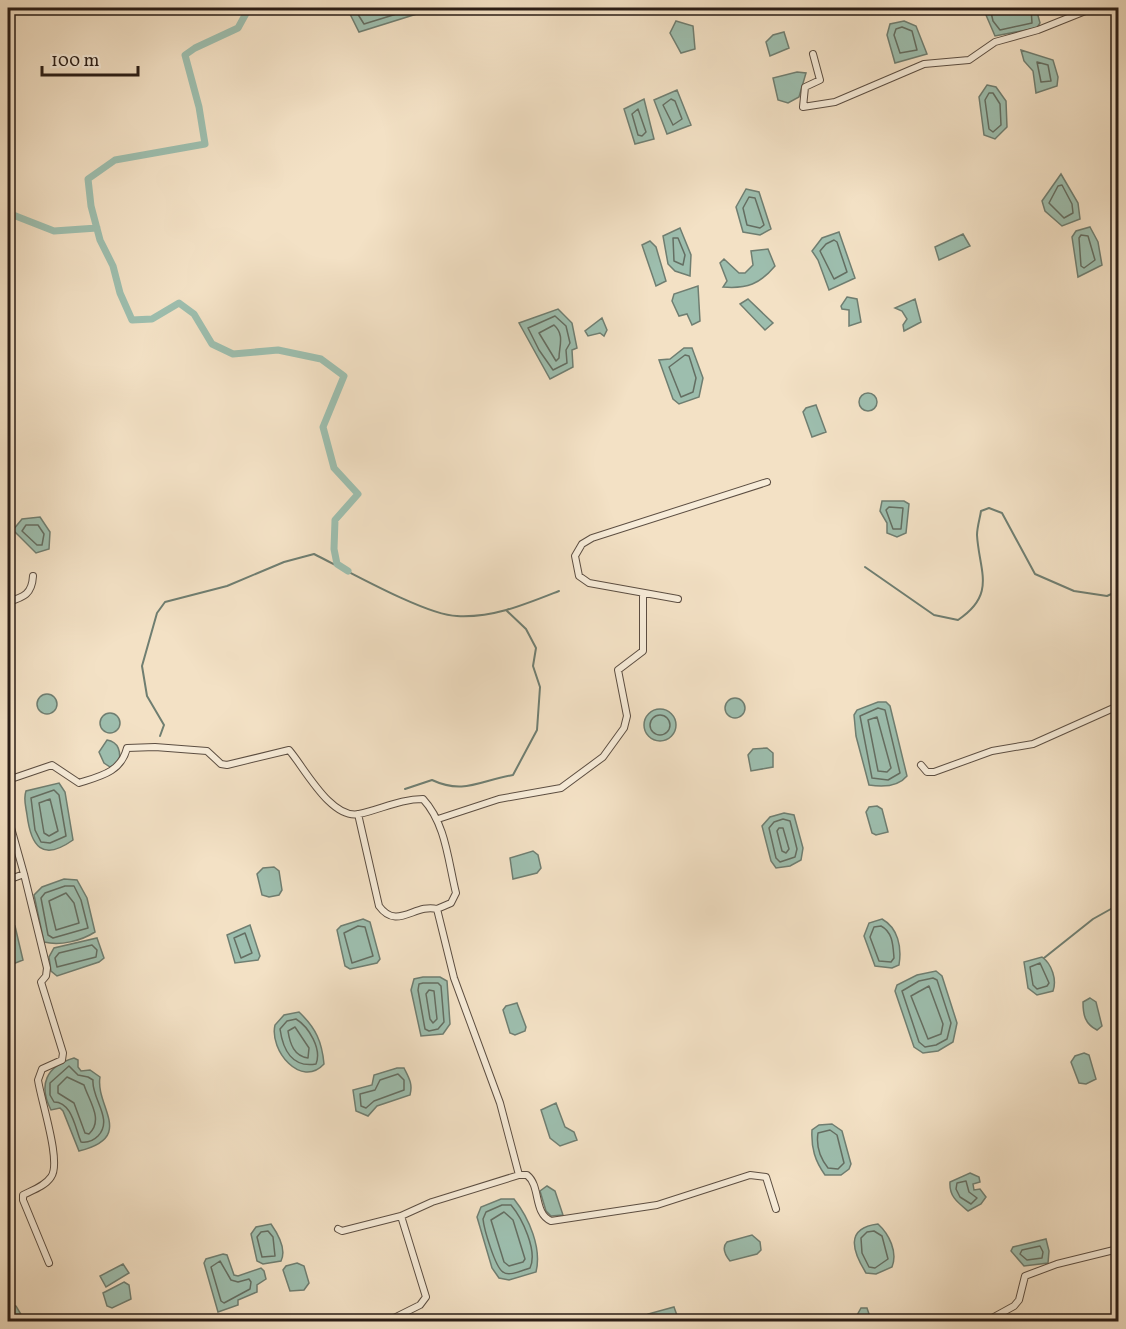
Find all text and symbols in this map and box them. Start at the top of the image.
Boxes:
scale bar [42,39,138,77]
text: 100 m [51,49,100,74]

